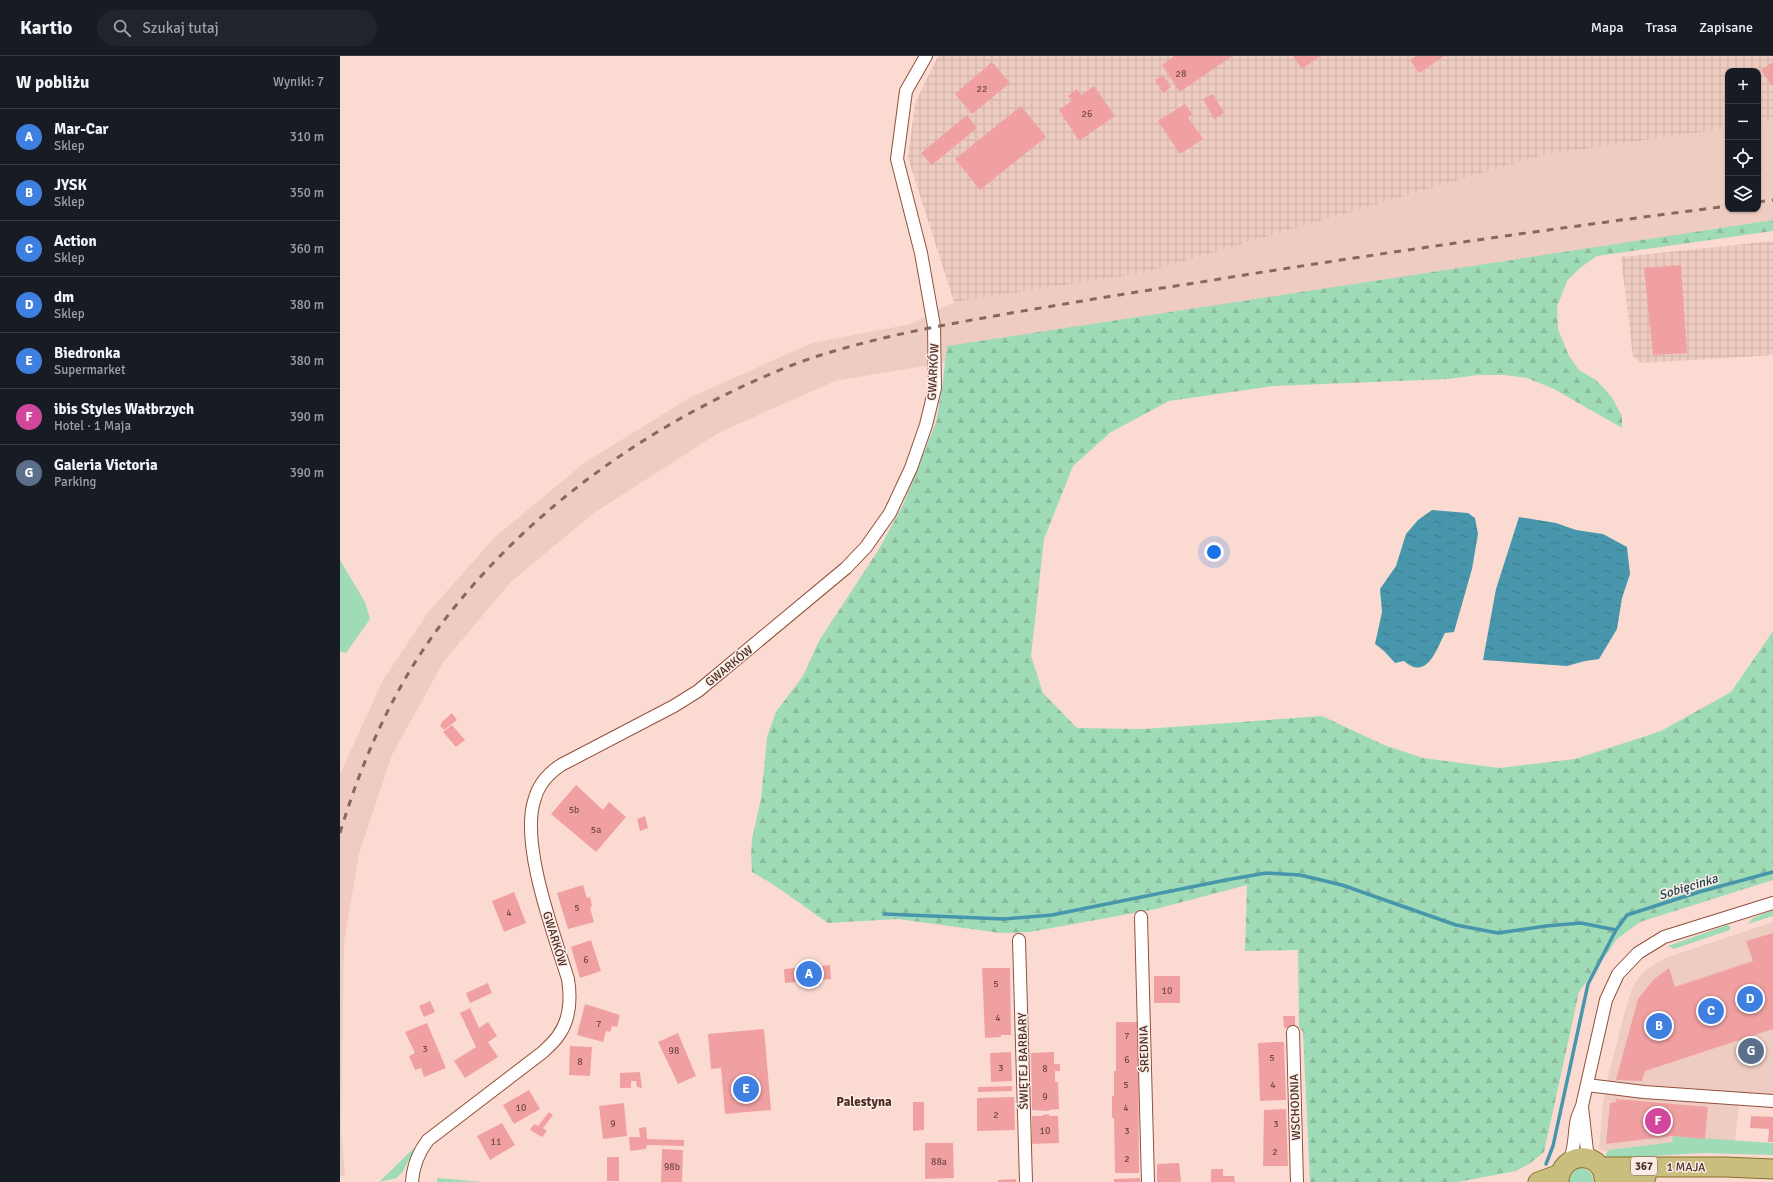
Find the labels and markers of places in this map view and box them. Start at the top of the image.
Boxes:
pin: A [796,959,822,989]
pin: D [1737,984,1763,1014]
pin: C [1698,996,1724,1026]
pin: B [1646,1011,1672,1041]
pin: G [1738,1036,1764,1066]
pin: E [733,1074,759,1104]
pin: F [1645,1106,1671,1136]

